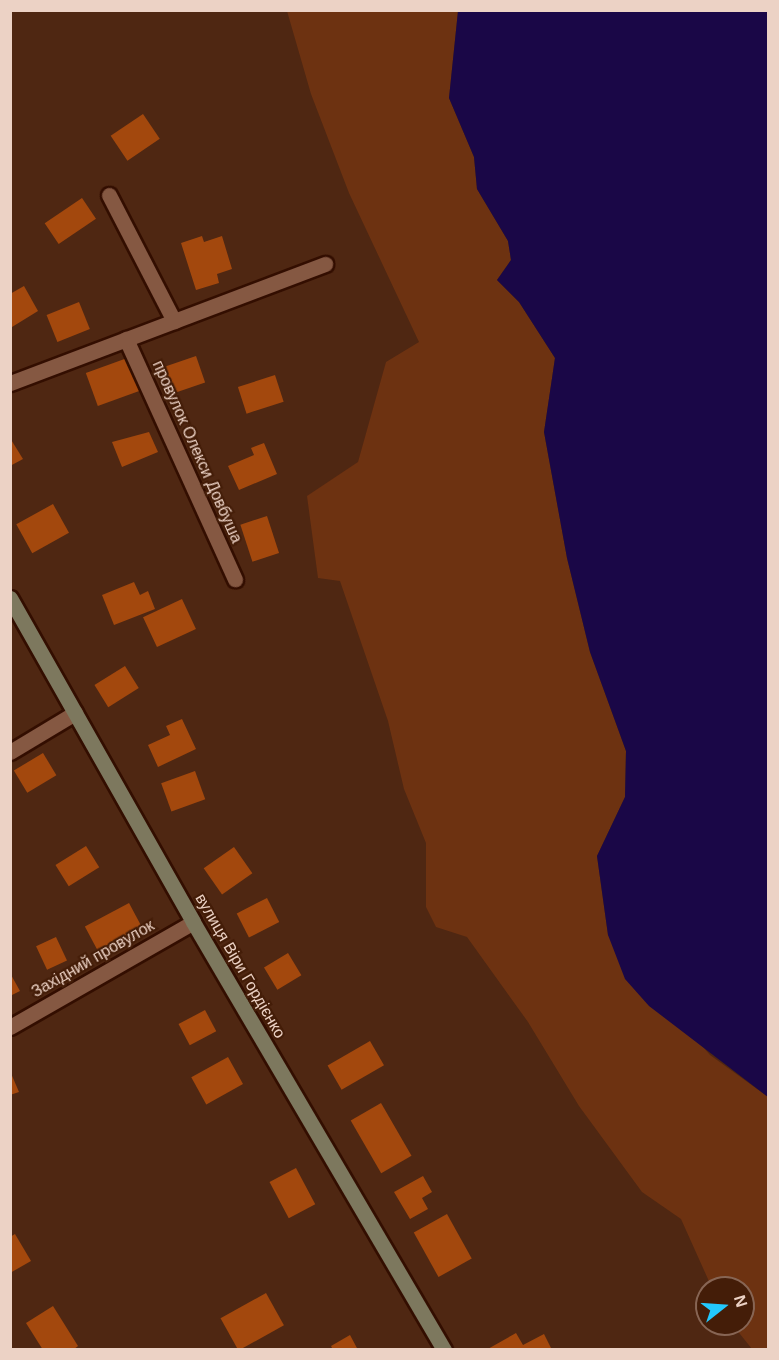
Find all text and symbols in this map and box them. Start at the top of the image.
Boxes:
street label: провулок Олекси Довбуша [148,358,246,546]
street label: вулиця Віри Гордієнко [191,890,289,1042]
street label: Західний провулок [28,916,158,1002]
north arrow [695,1276,755,1336]
text: N [731,1293,751,1309]

